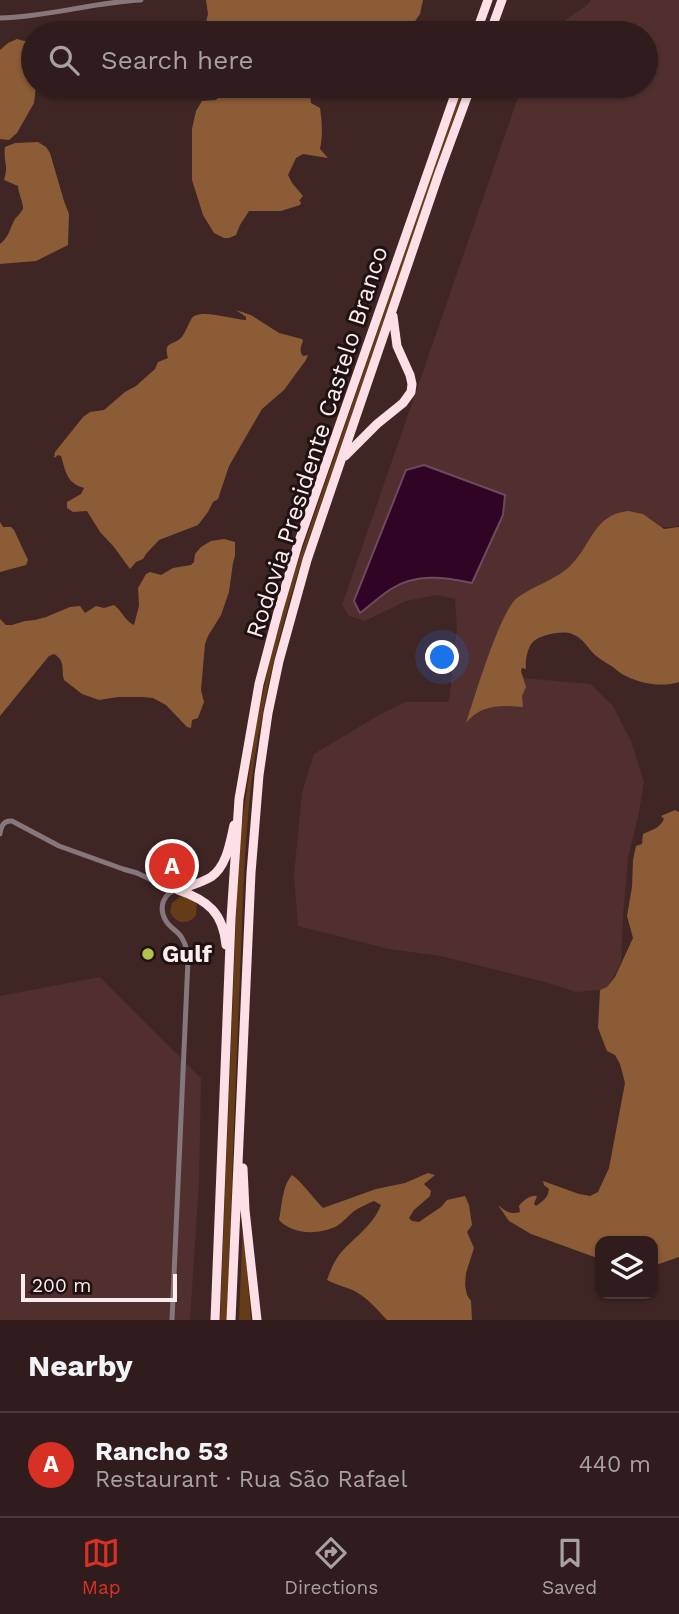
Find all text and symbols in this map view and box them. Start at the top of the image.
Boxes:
search box [21,21,658,98]
icon: search [45,41,83,79]
text: Search here [101,45,253,75]
street label: Rodovia Presidente Castelo Branco [240,243,394,641]
your location [425,640,459,674]
pin: A [149,840,195,892]
place label: Gulf [162,940,212,968]
marker: Gulf [140,946,156,962]
map controls [595,1236,658,1299]
button: layers [595,1236,658,1299]
scale bar [21,1271,177,1303]
text: 200 m [32,1274,91,1297]
text: Nearby [28,1348,133,1383]
text: Rancho 53 [95,1436,229,1466]
text: A [43,1451,59,1478]
text: 440 m [579,1451,651,1478]
text: Restaurant · Rua São Rafael [95,1466,407,1493]
tab: Map [82,1534,121,1599]
tab: Directions [284,1534,378,1599]
tab: Saved [542,1534,597,1599]

